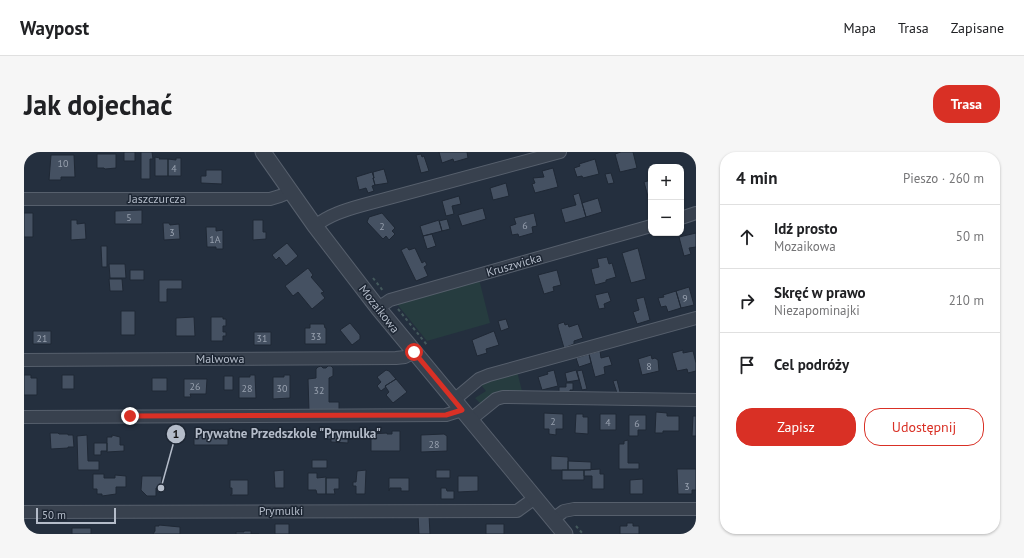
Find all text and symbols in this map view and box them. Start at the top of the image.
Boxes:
text: Waypost [20,16,89,40]
text: Mapa [843,19,876,37]
text: Trasa [898,19,929,37]
text: Zapisane [951,19,1004,37]
button: Trasa [933,85,1000,123]
text: Jak dojechać [24,86,172,123]
house number: 10 [58,157,69,170]
house number: 4 [171,162,177,175]
map controls [648,164,684,236]
button: + [648,164,684,200]
text: 4 min [736,167,777,189]
text: Pieszo · 260 m [903,170,984,187]
street label: Jaszczurcza [127,191,186,206]
button: − [648,200,684,236]
house number: 5 [126,211,132,224]
house number: 6 [522,219,528,232]
text: Idź prosto [774,219,838,238]
house number: 2 [379,220,385,233]
house number: 3 [169,226,175,239]
icon: ahead [736,226,758,248]
text: 50 m [956,228,984,245]
house number: 1A [209,233,221,246]
text: Mozaikowa [774,238,836,255]
street label: Kruszwicka [484,249,543,280]
street label: Mozaikowa [356,282,403,336]
text: Skręć w prawo [774,283,866,302]
icon: right [736,290,758,312]
house number: 9 [682,292,688,305]
text: 210 m [949,292,984,309]
text: Niezapominajki [774,302,860,319]
house number: 33 [311,330,321,343]
house number: 21 [37,332,47,345]
house number: 31 [257,332,267,345]
route start [405,343,423,361]
street label: Malwowa [196,351,244,366]
icon: arrive [736,354,758,376]
text: Cel podróży [774,355,849,374]
house number: 8 [646,360,652,373]
house number: 26 [190,380,200,393]
house number: 28 [242,382,252,395]
house number: 30 [277,382,288,395]
house number: 32 [314,384,324,397]
route end [121,407,139,425]
button: Zapisz [736,408,856,446]
button: Udostępnij [864,408,984,446]
house number: 2 [550,415,556,428]
house number: 4 [605,416,611,429]
house number: 6 [634,417,640,430]
callout: Prywatne Przedszkole "Prymulka" [166,421,389,446]
text: Prywatne Przedszkole "Prymulka" [195,425,381,442]
text: 1 [173,426,179,441]
house number: 28 [429,438,439,451]
house number: 3 [684,480,690,493]
street label: Prymulki [259,503,303,518]
scale bar [36,506,116,525]
text: 50 m [42,508,66,522]

